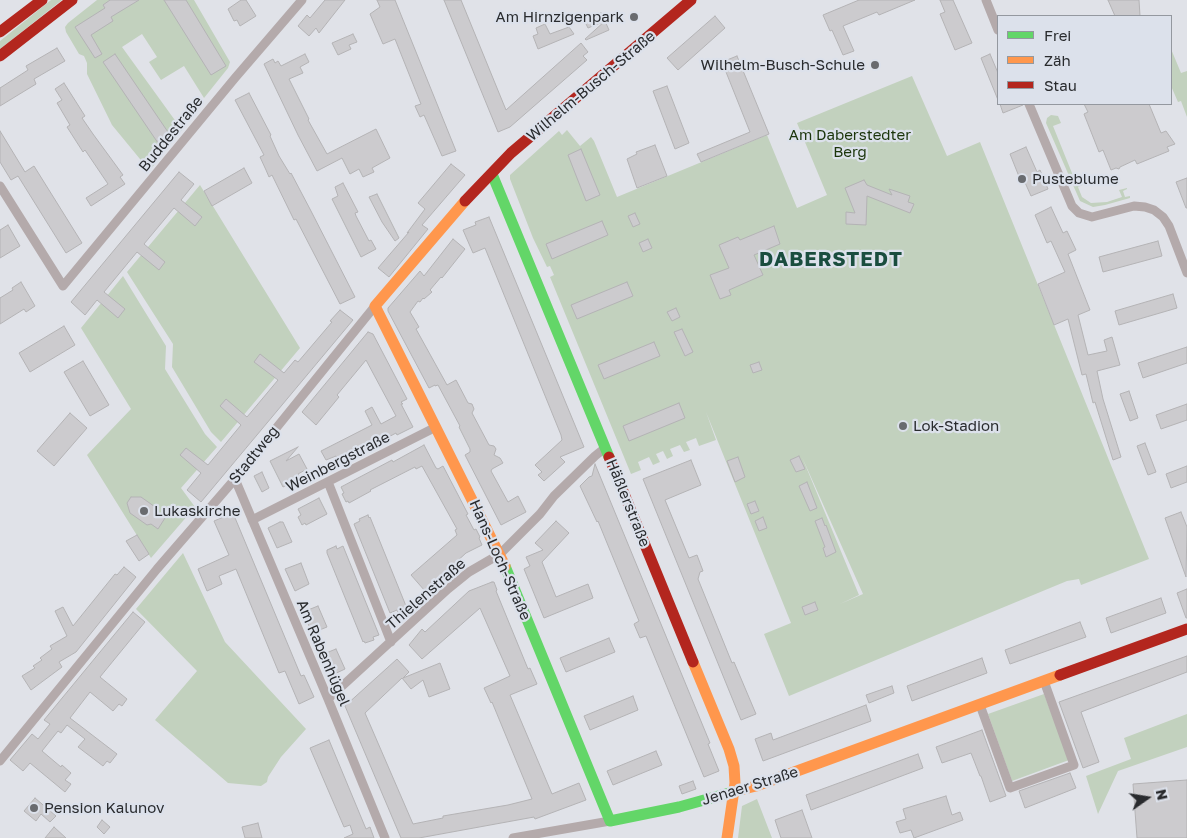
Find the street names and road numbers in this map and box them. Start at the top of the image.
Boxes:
street label: Wilhelm-Busch-Straße [523,27,659,145]
street label: Buddestraße [135,93,207,175]
street label: Stadtweg [225,422,283,488]
street label: Weinbergstraße [283,428,393,496]
street label: Häßlerstraße [602,456,654,550]
street label: Hans-Loch-Straße [465,497,535,623]
street label: Thielenstraße [383,555,469,633]
street label: Am Rabenhügel [292,597,354,709]
street label: Jenaer Straße [700,763,800,809]

